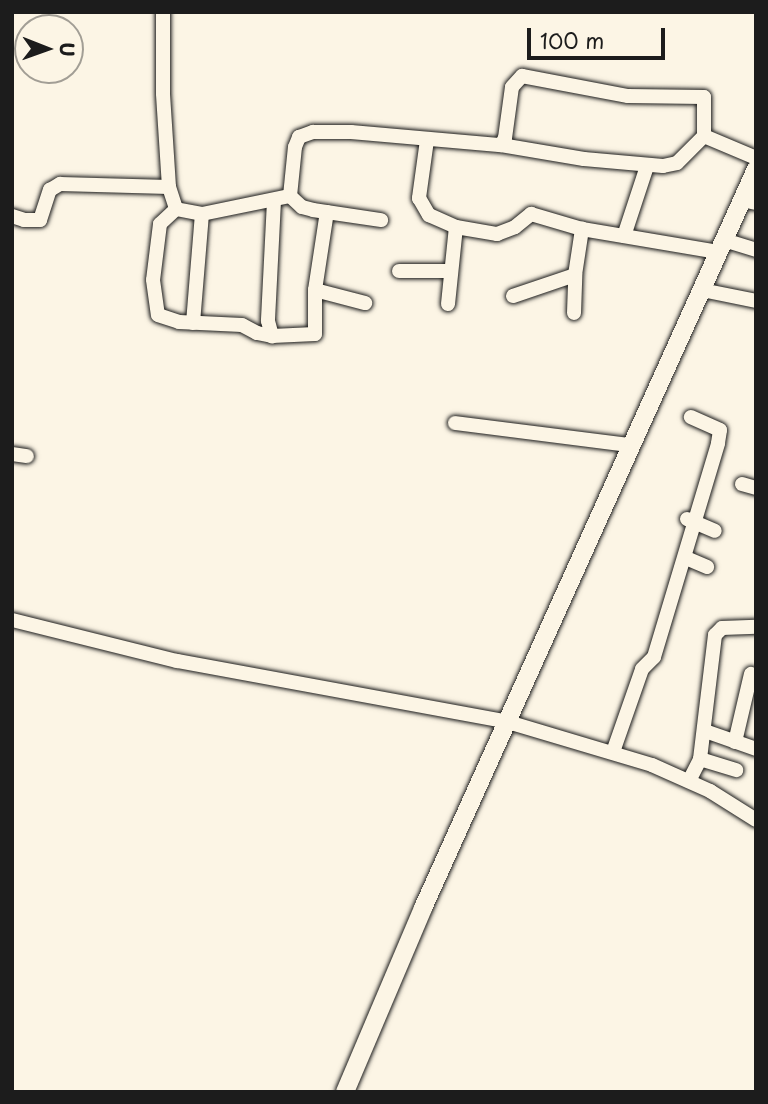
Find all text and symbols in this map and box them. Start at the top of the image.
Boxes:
north arrow [14,14,84,84]
scale bar [530,14,668,58]
text: 100 m [540,24,604,56]
text: U [54,42,82,57]

